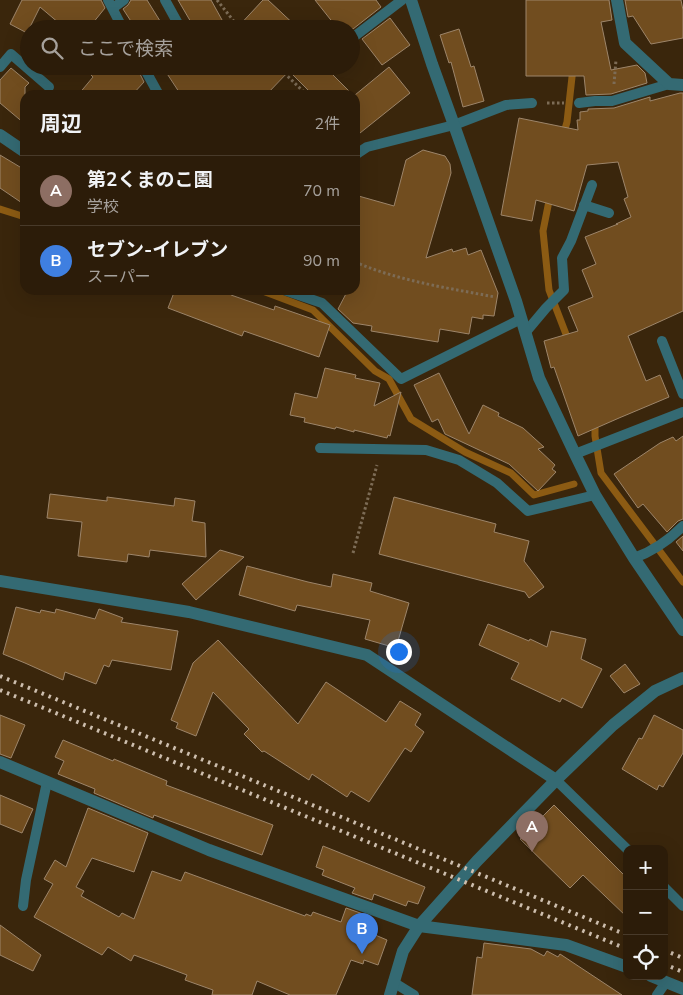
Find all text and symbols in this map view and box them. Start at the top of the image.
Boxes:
search box [20,20,360,75]
icon: search [38,34,66,62]
text: ここで検索 [78,36,173,62]
text: 周辺 [40,110,82,138]
text: 2件 [314,113,340,135]
text: 第2くまのこ園 [87,167,212,193]
text: A [50,180,62,202]
text: 70 m [303,180,340,202]
text: 学校 [87,196,119,218]
text: セブン-イレブン [87,237,228,263]
text: B [50,250,62,272]
text: 90 m [303,250,340,272]
text: スーパー [87,266,151,288]
your location [386,639,412,665]
pin: A [516,811,548,852]
map controls [623,845,668,980]
button: + [623,845,668,890]
button: − [623,890,668,935]
pin: B [346,913,378,954]
button: locate [623,935,668,980]

